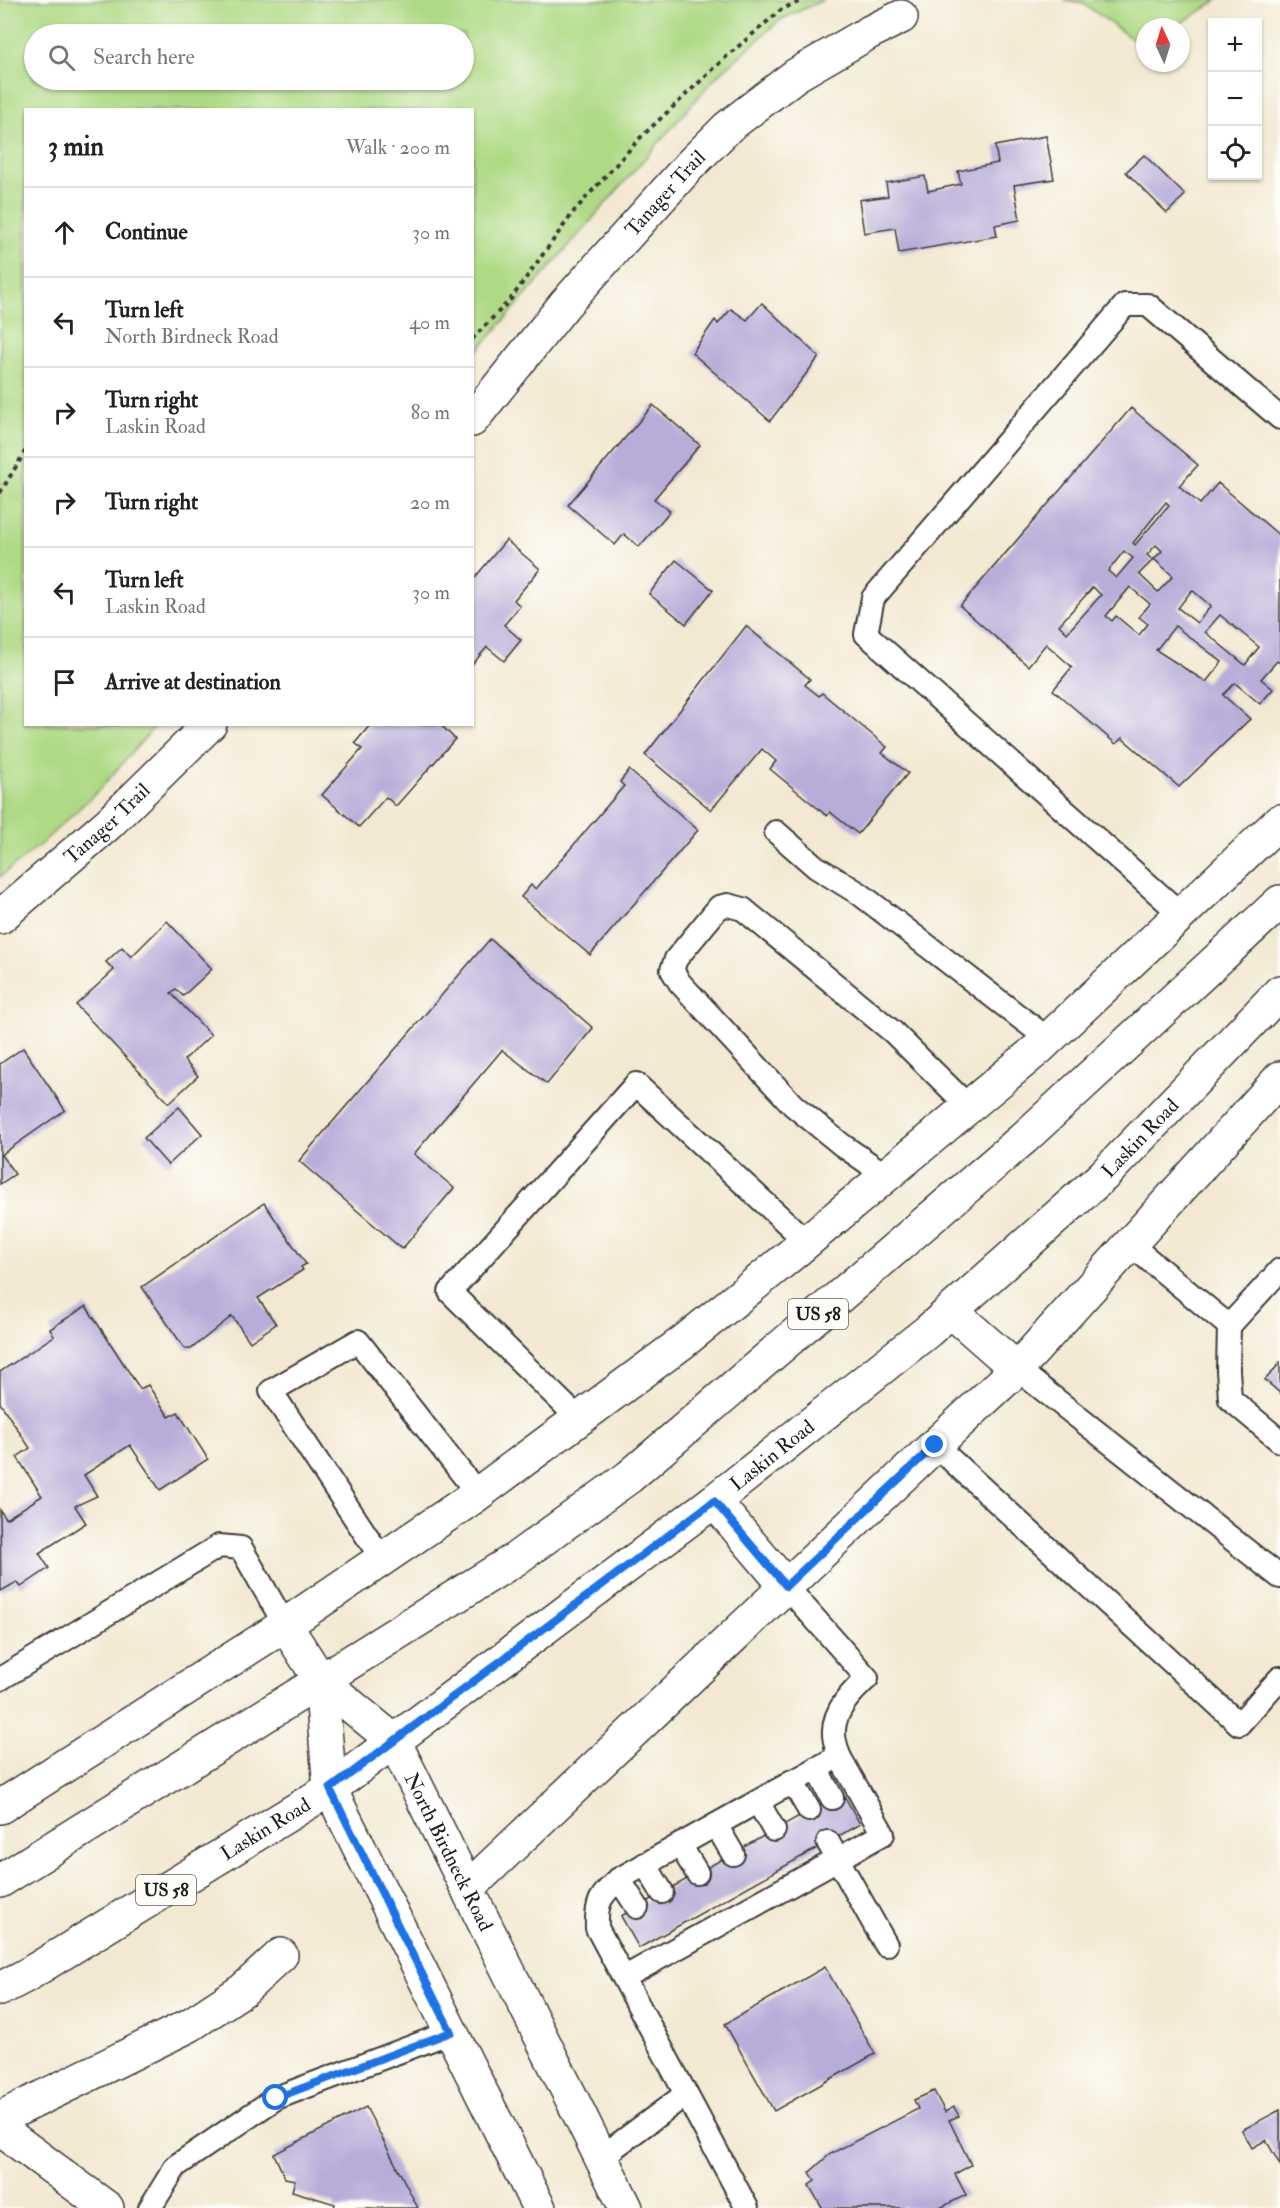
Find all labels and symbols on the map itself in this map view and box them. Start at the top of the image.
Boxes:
north arrow [1136,18,1190,72]
street label: Tanager Trail [619,145,710,242]
street label: Tanager Trail [58,778,155,869]
street label: Laskin Road [1096,1093,1184,1183]
road number: US 58 [788,1299,848,1329]
street label: Laskin Road [725,1414,819,1496]
route end [921,1431,947,1457]
street label: North Birdneck Road [399,1768,499,1935]
street label: Laskin Road [216,1792,315,1866]
road number: US 58 [136,1875,196,1905]
route start [262,2084,288,2110]

